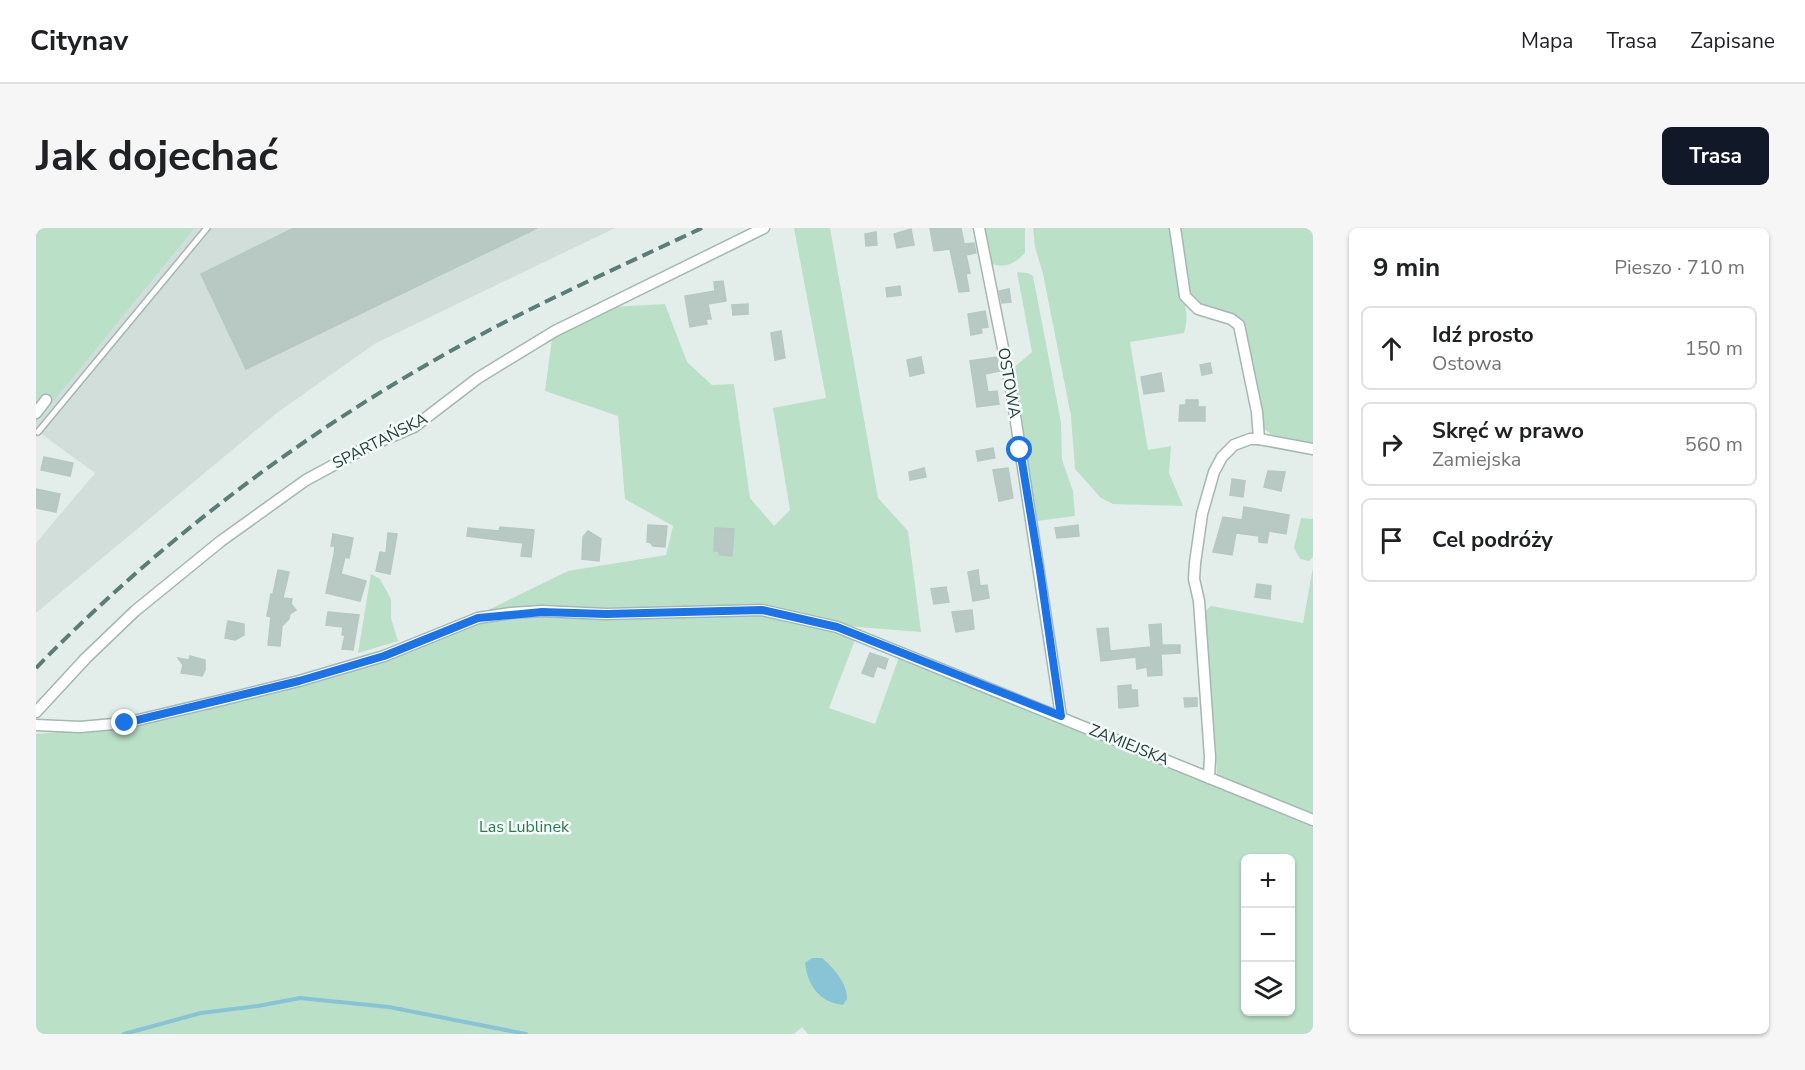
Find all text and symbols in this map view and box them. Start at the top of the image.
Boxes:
text: Citynav [30,22,128,60]
text: Mapa [1521,27,1573,55]
text: Trasa [1606,27,1657,55]
text: Zapisane [1690,27,1775,55]
button: Trasa [1662,127,1769,185]
text: Jak dojechać [36,128,278,185]
text: 9 min [1373,250,1440,285]
text: Pieszo · 710 m [1614,254,1745,281]
text: Idź prosto [1432,320,1534,350]
icon: ahead [1375,332,1408,365]
text: 150 m [1685,335,1743,362]
street label: OSTOWA [992,346,1026,420]
text: Ostowa [1432,350,1502,377]
street label: SPARTAŃSKA [329,407,432,474]
text: Skręć w prawo [1432,416,1584,446]
icon: right [1375,428,1408,461]
text: 560 m [1685,431,1743,458]
route start [1006,436,1032,462]
text: Zamiejska [1432,446,1521,473]
icon: arrive [1375,524,1408,557]
text: Cel podróży [1432,525,1553,555]
route end [111,709,137,735]
street label: ZAMIEJSKA [1086,719,1173,771]
park label: Las Lublinek [479,816,570,838]
map controls [1241,854,1295,1016]
button: + [1241,854,1295,908]
button: − [1241,908,1295,962]
button: layers [1241,962,1295,1016]

